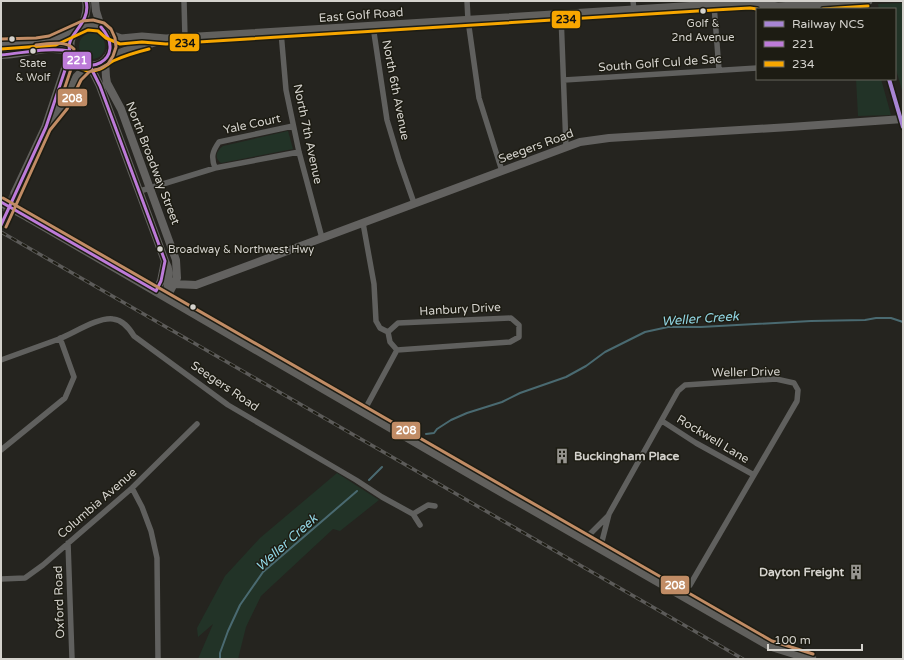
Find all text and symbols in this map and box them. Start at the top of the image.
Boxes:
street label: East Golf Road [318,5,404,25]
marker: Golf & 2nd Avenue [698,6,708,16]
legend [756,8,896,80]
line badge: 234 [551,10,581,29]
text: 234 [556,13,576,26]
place label: Golf & 2nd Avenue [672,17,734,44]
text: Railway NCS [792,17,864,31]
line badge: 234 [169,33,200,52]
unlabelled marker [7,34,17,44]
text: 234 [175,37,195,50]
text: 221 [792,37,815,51]
street label: North 6th Avenue [379,39,413,142]
marker: State & Wolf [28,46,38,56]
line badge: 221 [62,51,92,70]
street label: South Golf Cul de Sac [598,52,722,74]
text: 221 [67,54,87,67]
place label: State & Wolf [15,57,51,84]
text: 234 [792,57,815,71]
street label: North 7th Avenue [291,83,325,185]
line badge: 208 [57,88,88,107]
text: 208 [62,92,82,105]
street label: North Broadway Street [123,100,183,227]
street label: Yale Court [222,111,282,137]
street label: Seegers Road [496,126,576,166]
place label: Broadway & Northwest Hwy [168,243,314,256]
marker: Broadway & Northwest Hwy [155,244,165,254]
street label: Hanbury Drive [419,300,501,318]
unlabelled marker [188,302,198,312]
water label: Weller Creek [661,308,740,330]
street label: Seegers Road [188,358,262,414]
street label: Weller Drive [712,364,781,380]
street label: Rockwell Lane [674,412,752,466]
line badge: 208 [391,421,421,440]
text: 208 [396,424,416,437]
building icon: Buckingham Place [553,447,571,465]
place label: Buckingham Place [574,449,680,464]
street label: Columbia Avenue [55,465,140,541]
water label: Weller Creek [252,510,322,575]
building icon: Dayton Freight [847,563,865,581]
street label: Oxford Road [51,565,67,639]
place label: Dayton Freight [759,565,844,580]
line badge: 208 [660,575,690,595]
text: 208 [665,579,685,592]
scale bar [768,626,862,652]
text: 100 m [774,633,811,647]

